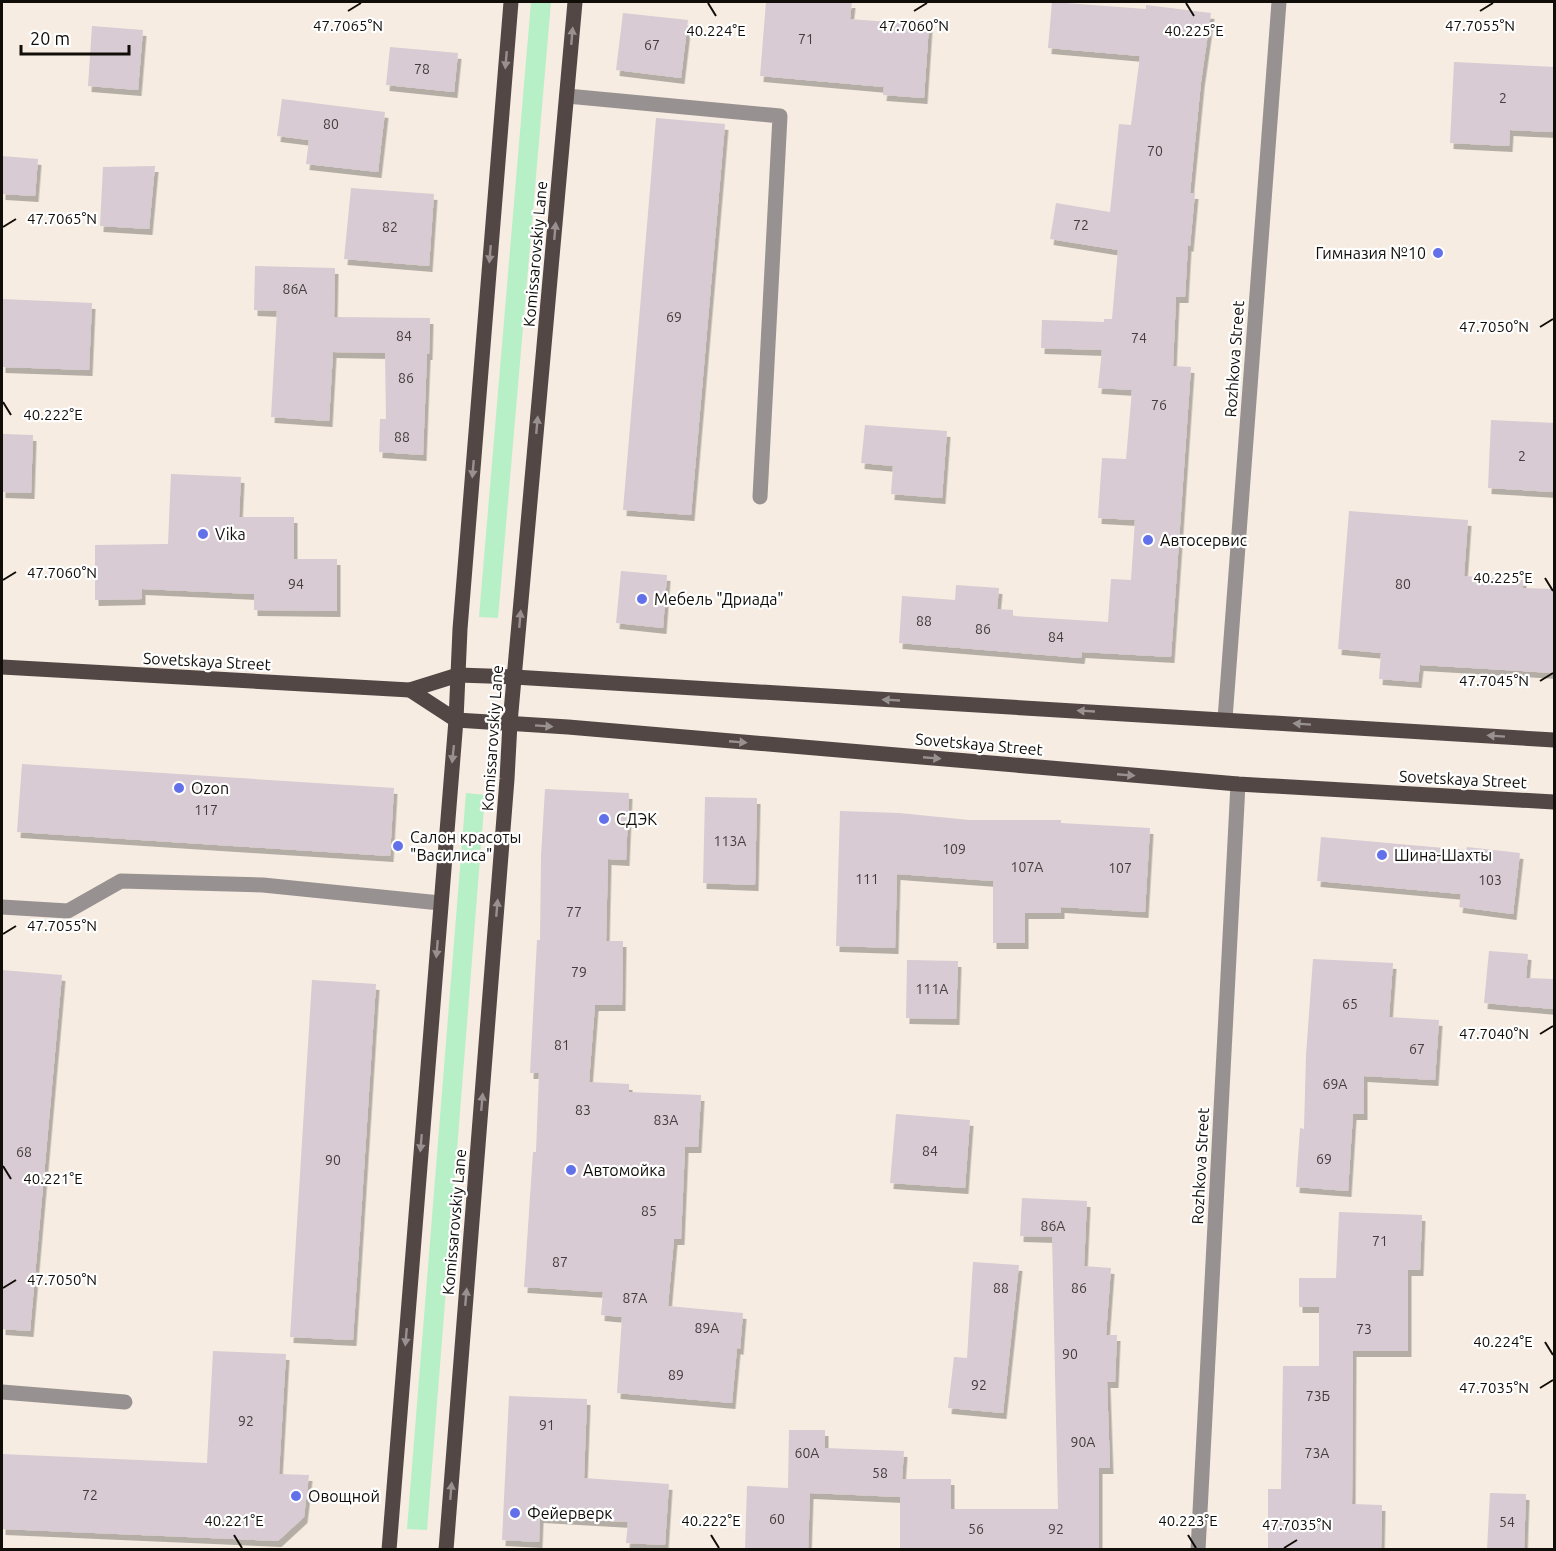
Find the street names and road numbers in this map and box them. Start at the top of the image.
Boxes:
street label: Komissarovskiy Lane [520,180,550,328]
street label: Rozhkova Street [1221,299,1247,418]
street label: Sovetskaya Street [143,649,272,673]
street label: Komissarovskiy Lane [478,664,506,812]
street label: Sovetskaya Street [914,729,1044,759]
street label: Sovetskaya Street [1399,767,1528,791]
street label: Rozhkova Street [1188,1106,1212,1225]
street label: Komissarovskiy Lane [439,1148,469,1296]

